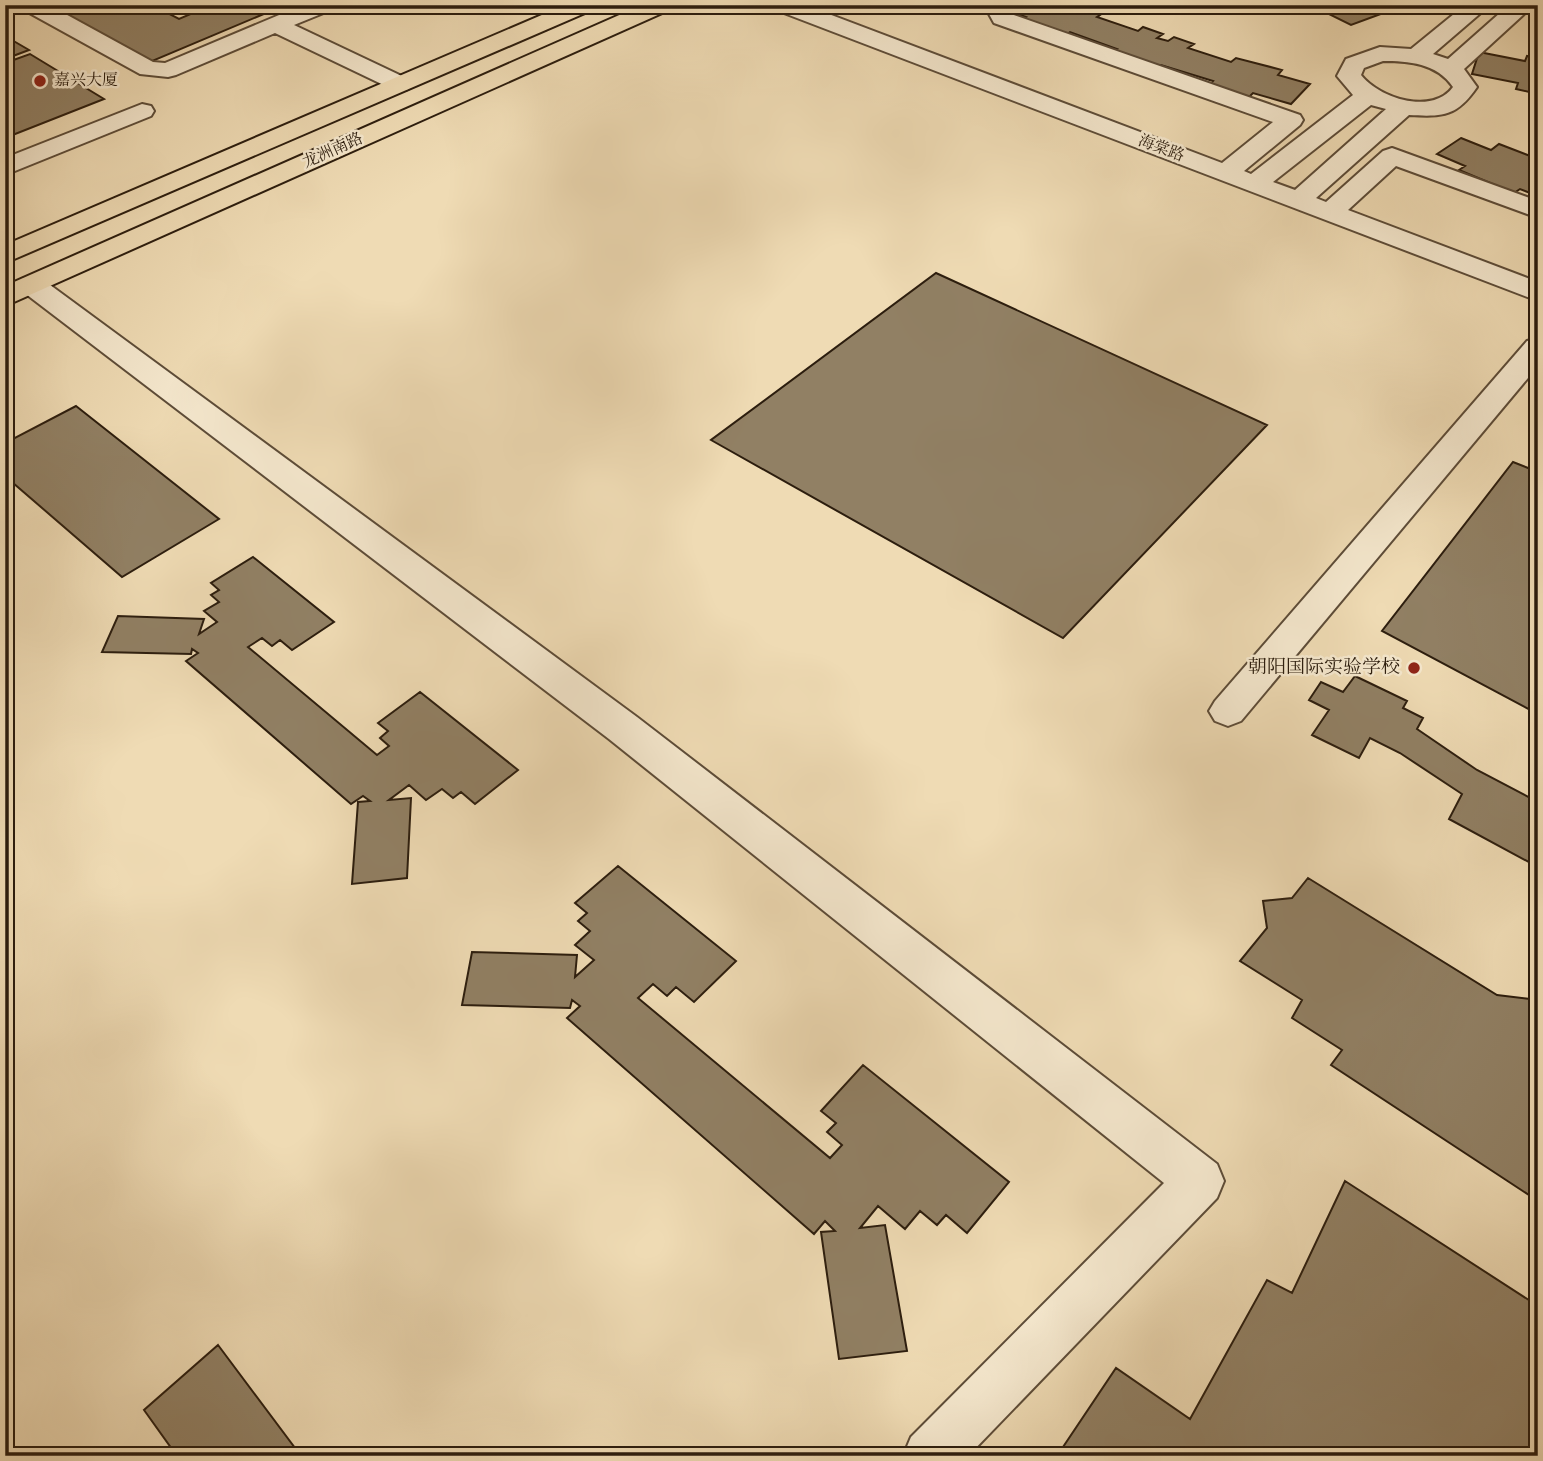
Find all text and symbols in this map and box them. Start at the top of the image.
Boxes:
place label: 嘉兴大厦 [54,71,118,91]
marker: 嘉兴大厦 [32,73,48,89]
street label: 龙洲南路 [300,129,366,173]
street label: 海棠路 [1135,131,1187,167]
place label: 朝阳国际实验学校 [1248,656,1400,680]
marker: 朝阳国际实验学校 [1406,660,1422,676]

